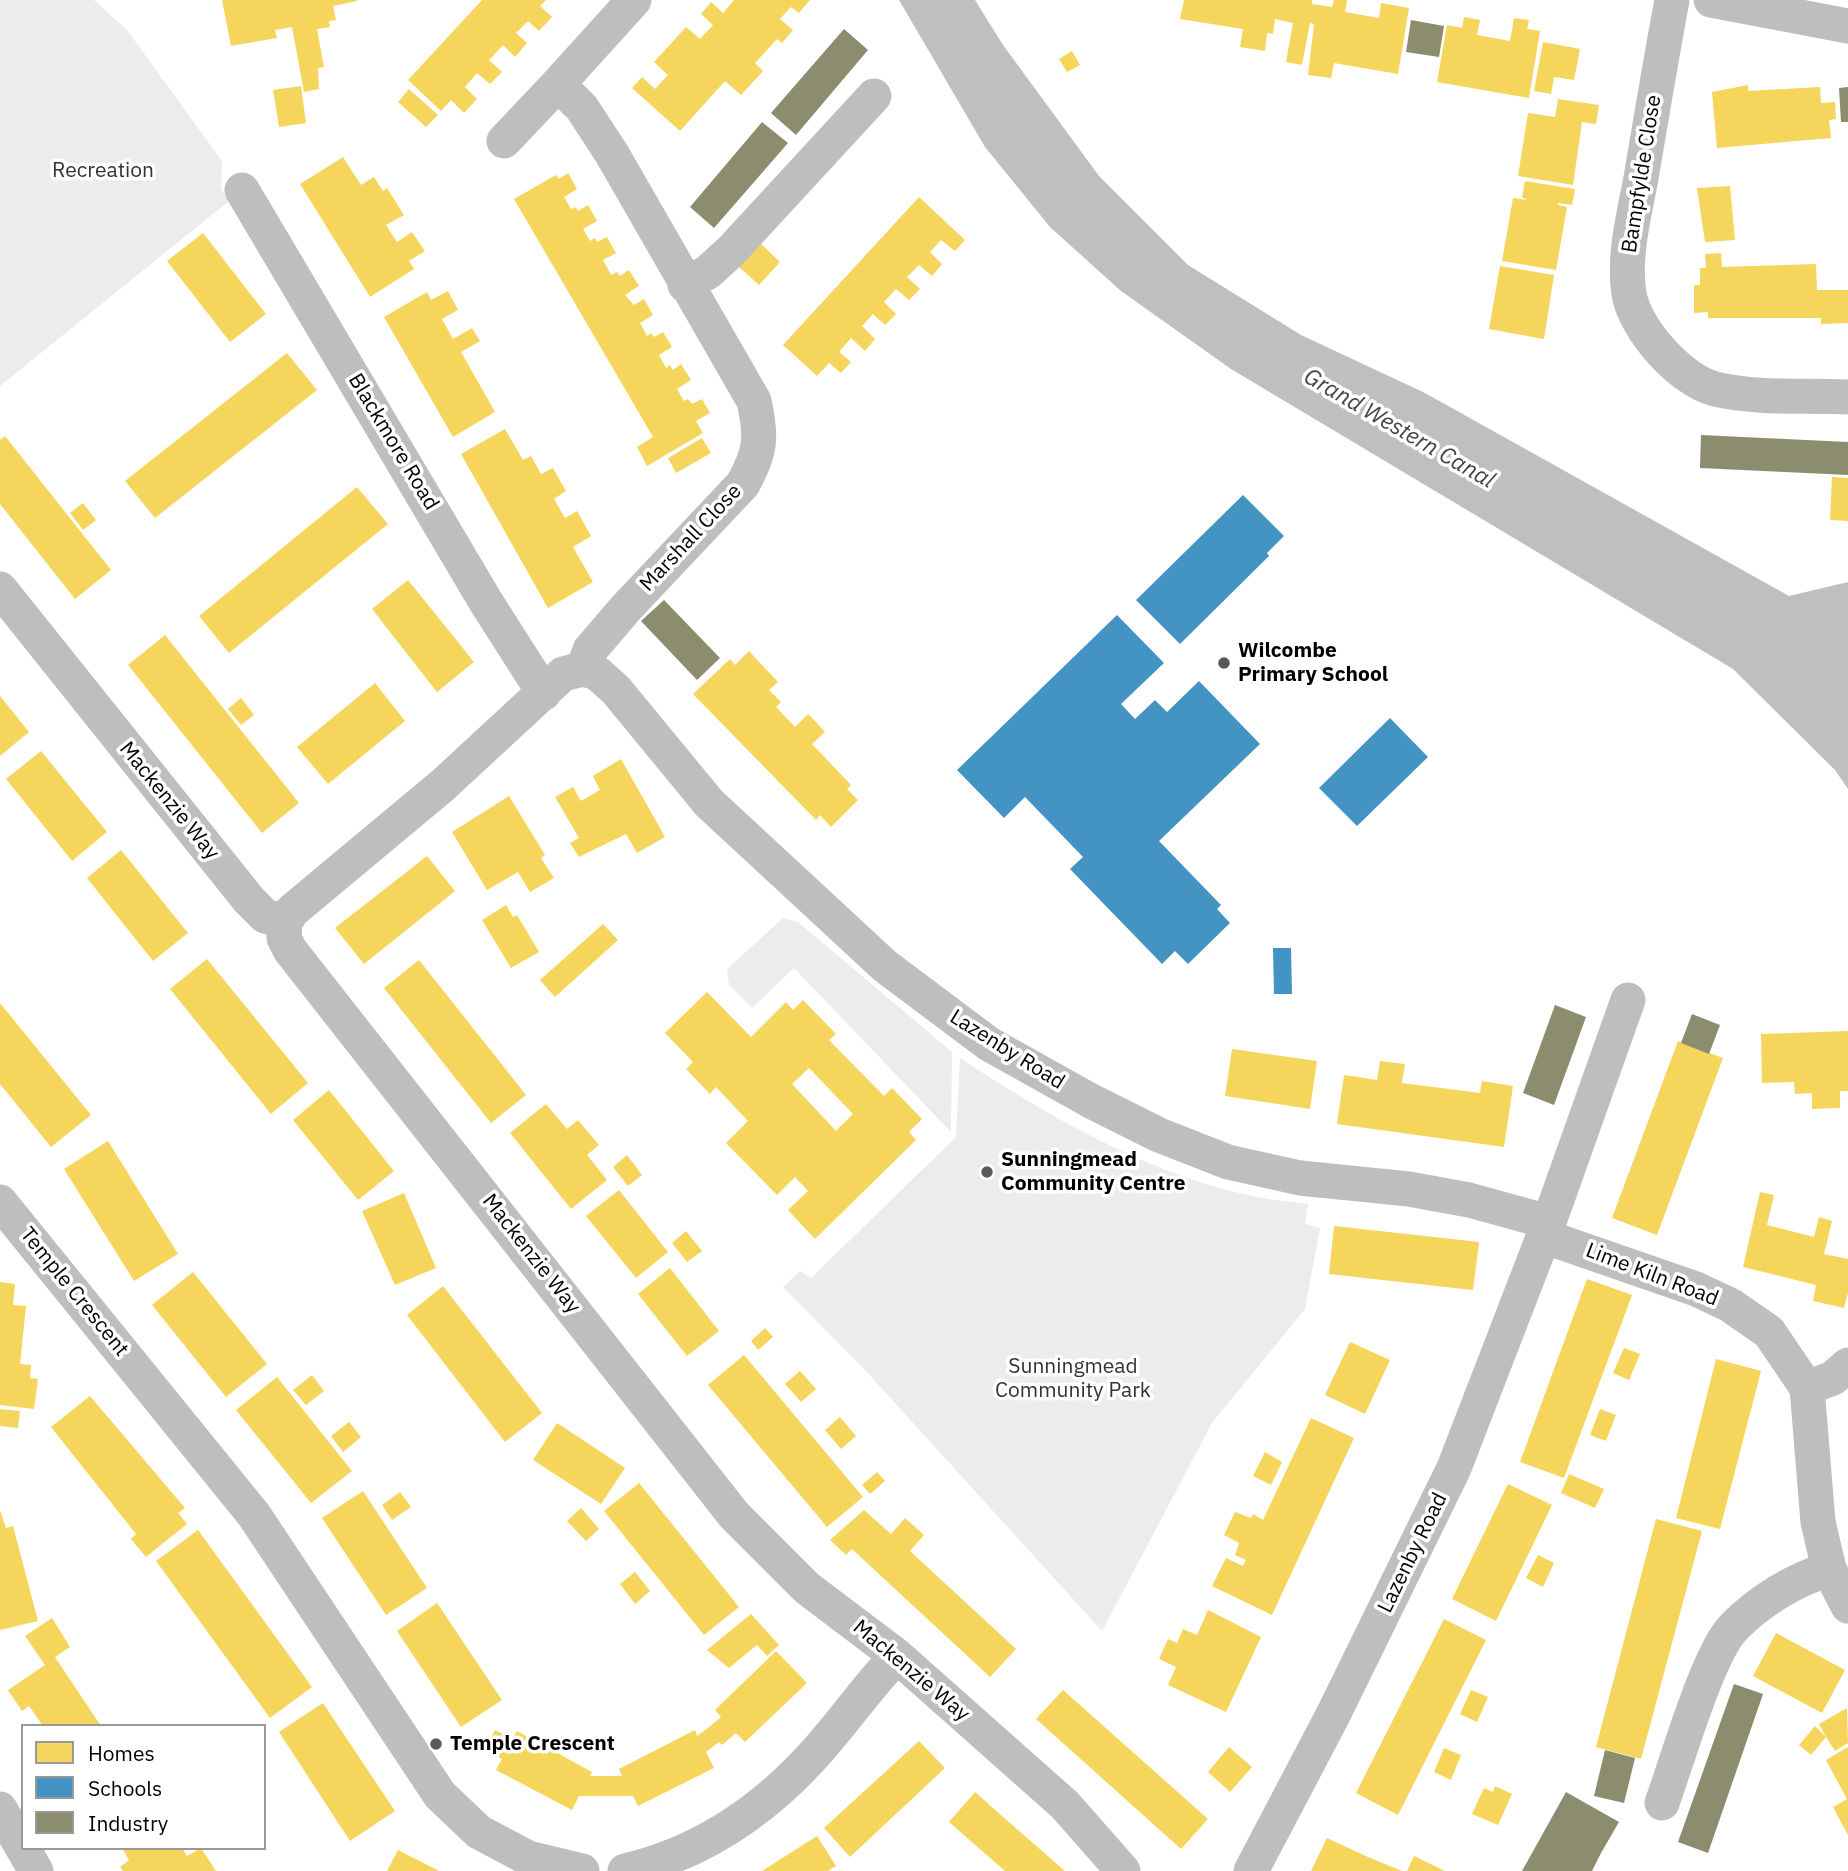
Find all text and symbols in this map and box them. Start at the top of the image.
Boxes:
street label: Bampfylde Close [1617,93,1667,255]
park label: Recreation [52,158,154,184]
water label: Grand Western Canal [1299,363,1499,495]
street label: Blackmore Road [342,369,444,515]
street label: Marshall Close [635,479,747,597]
place label: Wilcombe Primary School [1238,638,1388,688]
marker: Wilcombe Primary School [1216,655,1232,671]
street label: Mackenzie Way [114,737,224,865]
street label: Lazenby Road [945,1005,1069,1095]
place label: Sunningmead Community Centre [1001,1147,1186,1197]
marker: Sunningmead Community Centre [979,1164,995,1180]
street label: Mackenzie Way [477,1189,585,1319]
street label: Temple Crescent [14,1222,134,1362]
street label: Lime Kiln Road [1582,1238,1722,1312]
park label: Sunningmead Community Park [995,1354,1151,1404]
street label: Lazenby Road [1373,1489,1453,1617]
street label: Mackenzie Way [848,1615,974,1727]
legend [21,1724,266,1850]
place label: Temple Crescent [450,1731,615,1757]
marker: Temple Crescent [428,1736,444,1752]
text: Homes [88,1739,155,1767]
text: Schools [88,1774,162,1802]
text: Industry [88,1809,168,1837]

